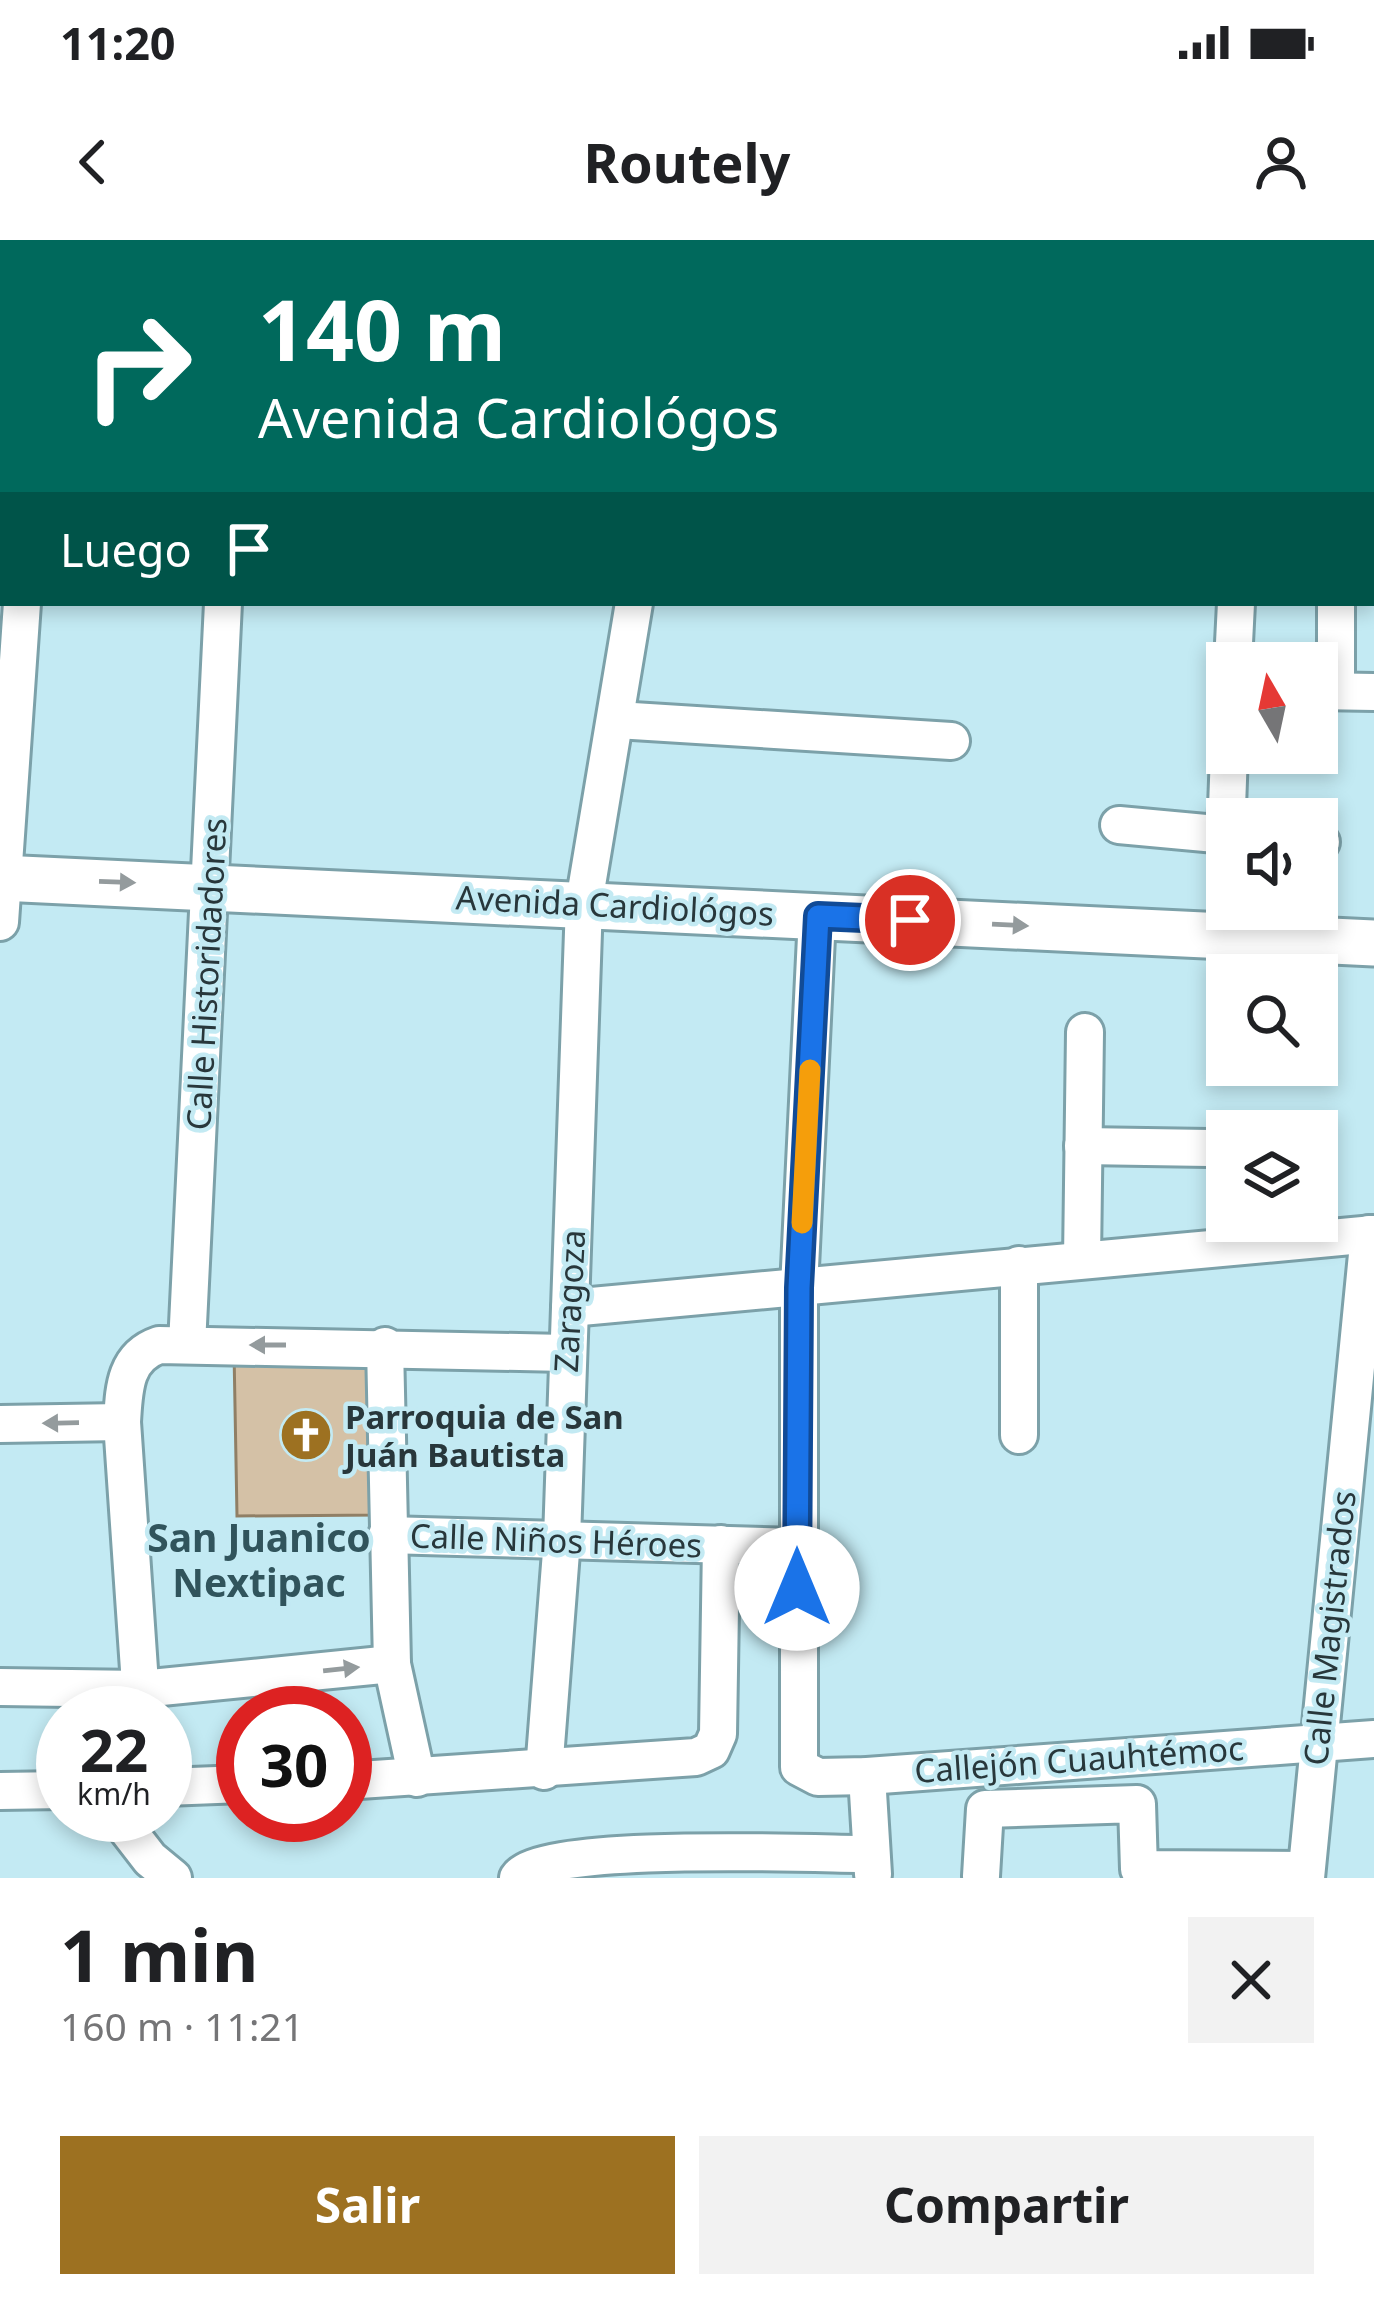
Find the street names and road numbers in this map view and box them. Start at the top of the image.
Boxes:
street label: Calle Historidadores [175,817,237,1131]
street label: Avenida Cardiológos [455,874,775,936]
street label: Zaragoza [543,1229,595,1373]
street label: Calle Magistrados [1292,1488,1366,1768]
street label: Calle Niños Héroes [409,1512,703,1568]
street label: Callejón Cuauhtémoc [913,1725,1245,1793]

